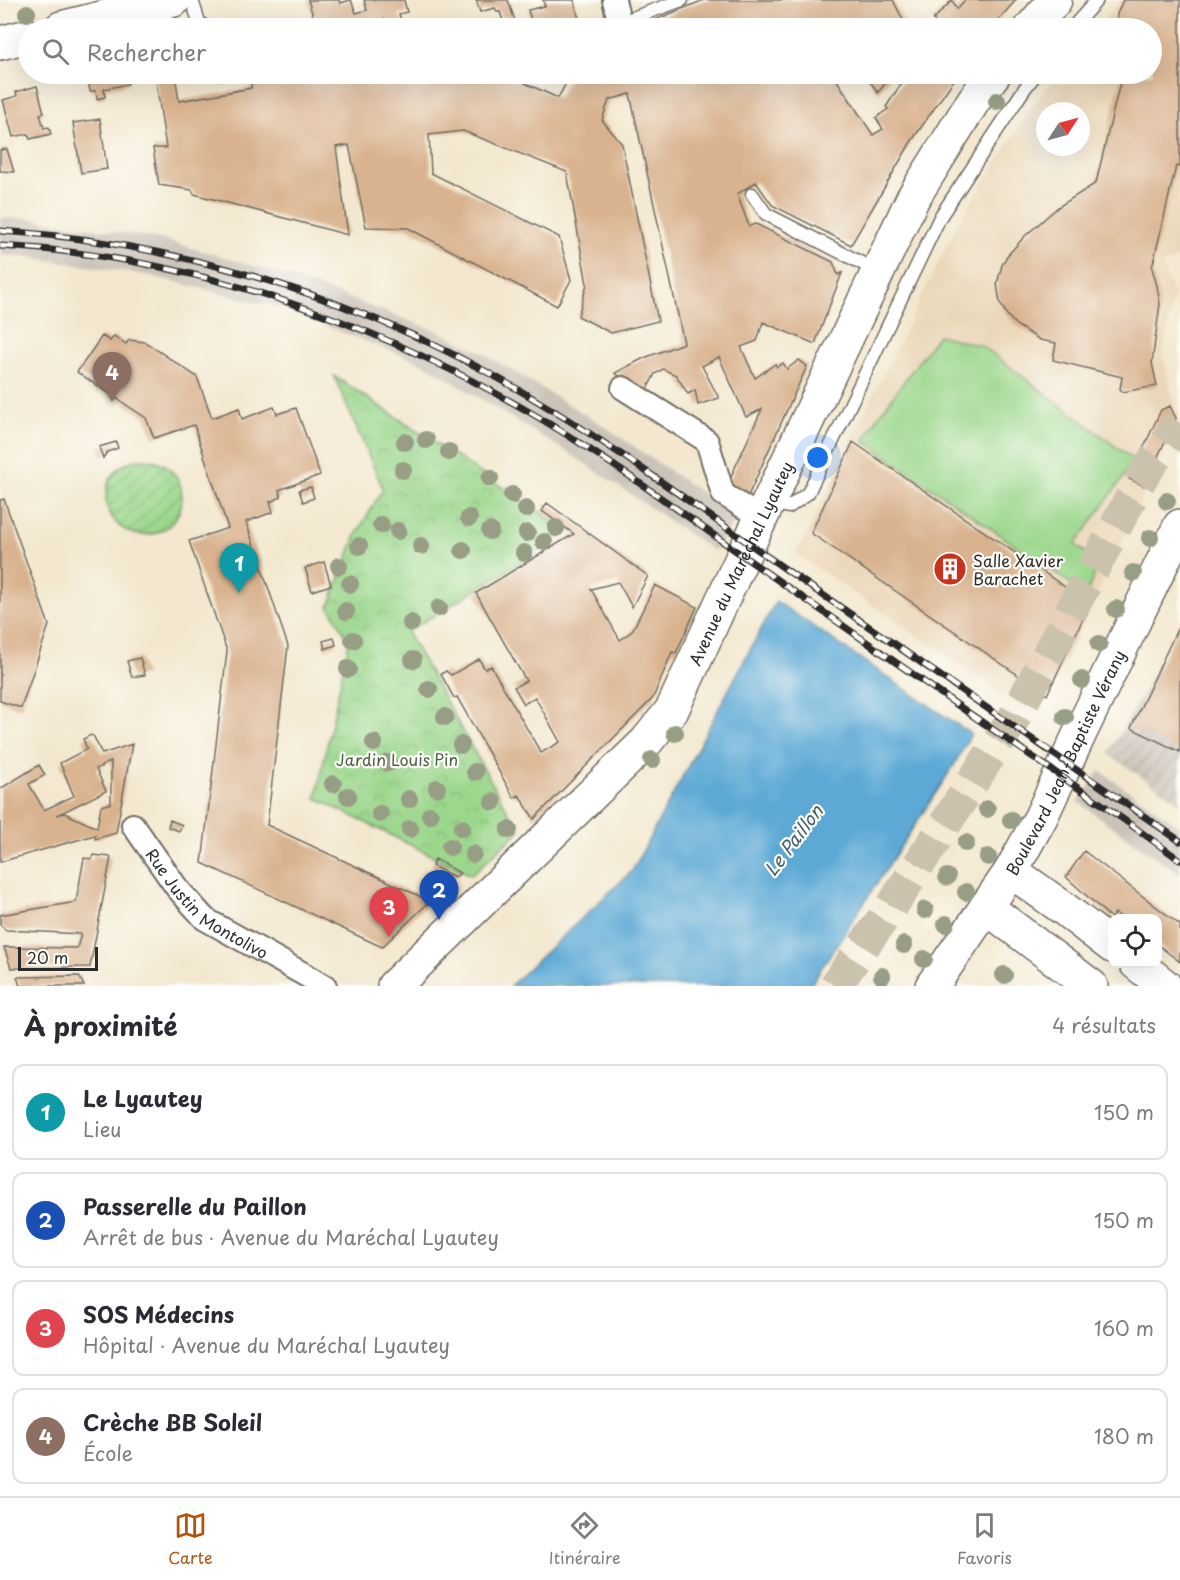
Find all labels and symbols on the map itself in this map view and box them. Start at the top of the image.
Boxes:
north arrow [1036,102,1090,156]
pin: 4 [92,352,132,402]
your location [803,443,832,472]
street label: Avenue du Maréchal Lyautey [682,457,798,669]
pin: 1 [220,544,258,593]
place label: Salle Xavier Barachet [973,548,1064,590]
building icon: Salle Xavier Barachet [932,551,968,587]
street label: Boulevard Jean-Baptiste Vérany [999,645,1131,879]
park label: Jardin Louis Pin [336,747,458,771]
water label: Le Paillon [757,798,829,881]
street label: Rue Justin Montolivo [141,843,273,964]
pin: 2 [420,870,458,920]
pin: 3 [370,888,408,937]
scale bar [18,944,98,971]

